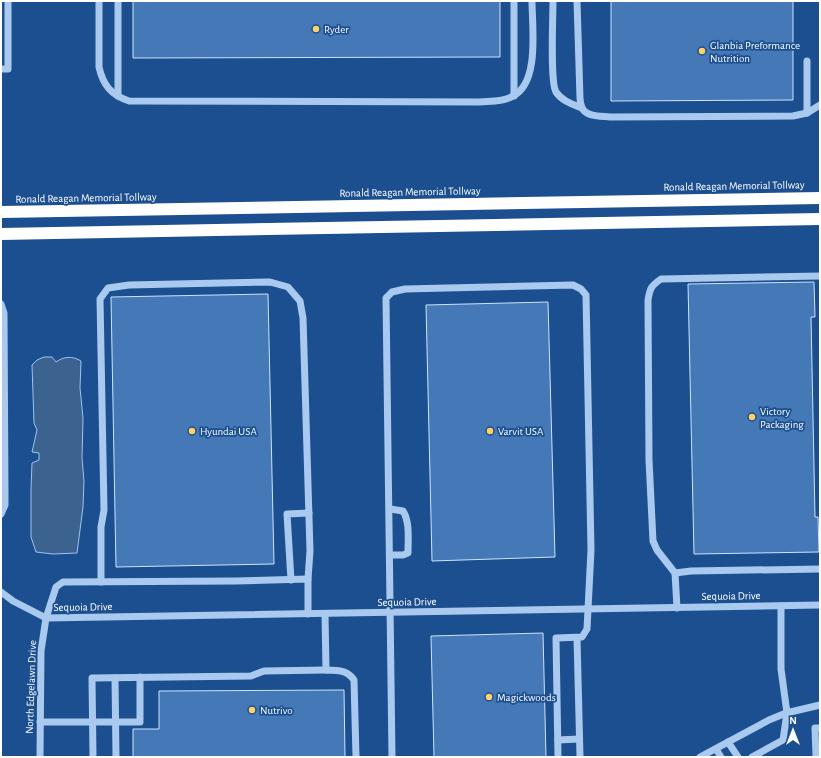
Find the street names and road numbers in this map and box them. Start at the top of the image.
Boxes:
street label: Ronald Reagan Memorial Tollway [663,179,805,193]
street label: Ronald Reagan Memorial Tollway [339,185,481,199]
street label: Ronald Reagan Memorial Tollway [15,191,157,205]
street label: Sequoia Drive [701,590,761,602]
street label: Sequoia Drive [377,596,437,608]
street label: Sequoia Drive [53,601,113,613]
street label: North Edgelawn Drive [24,640,38,734]

